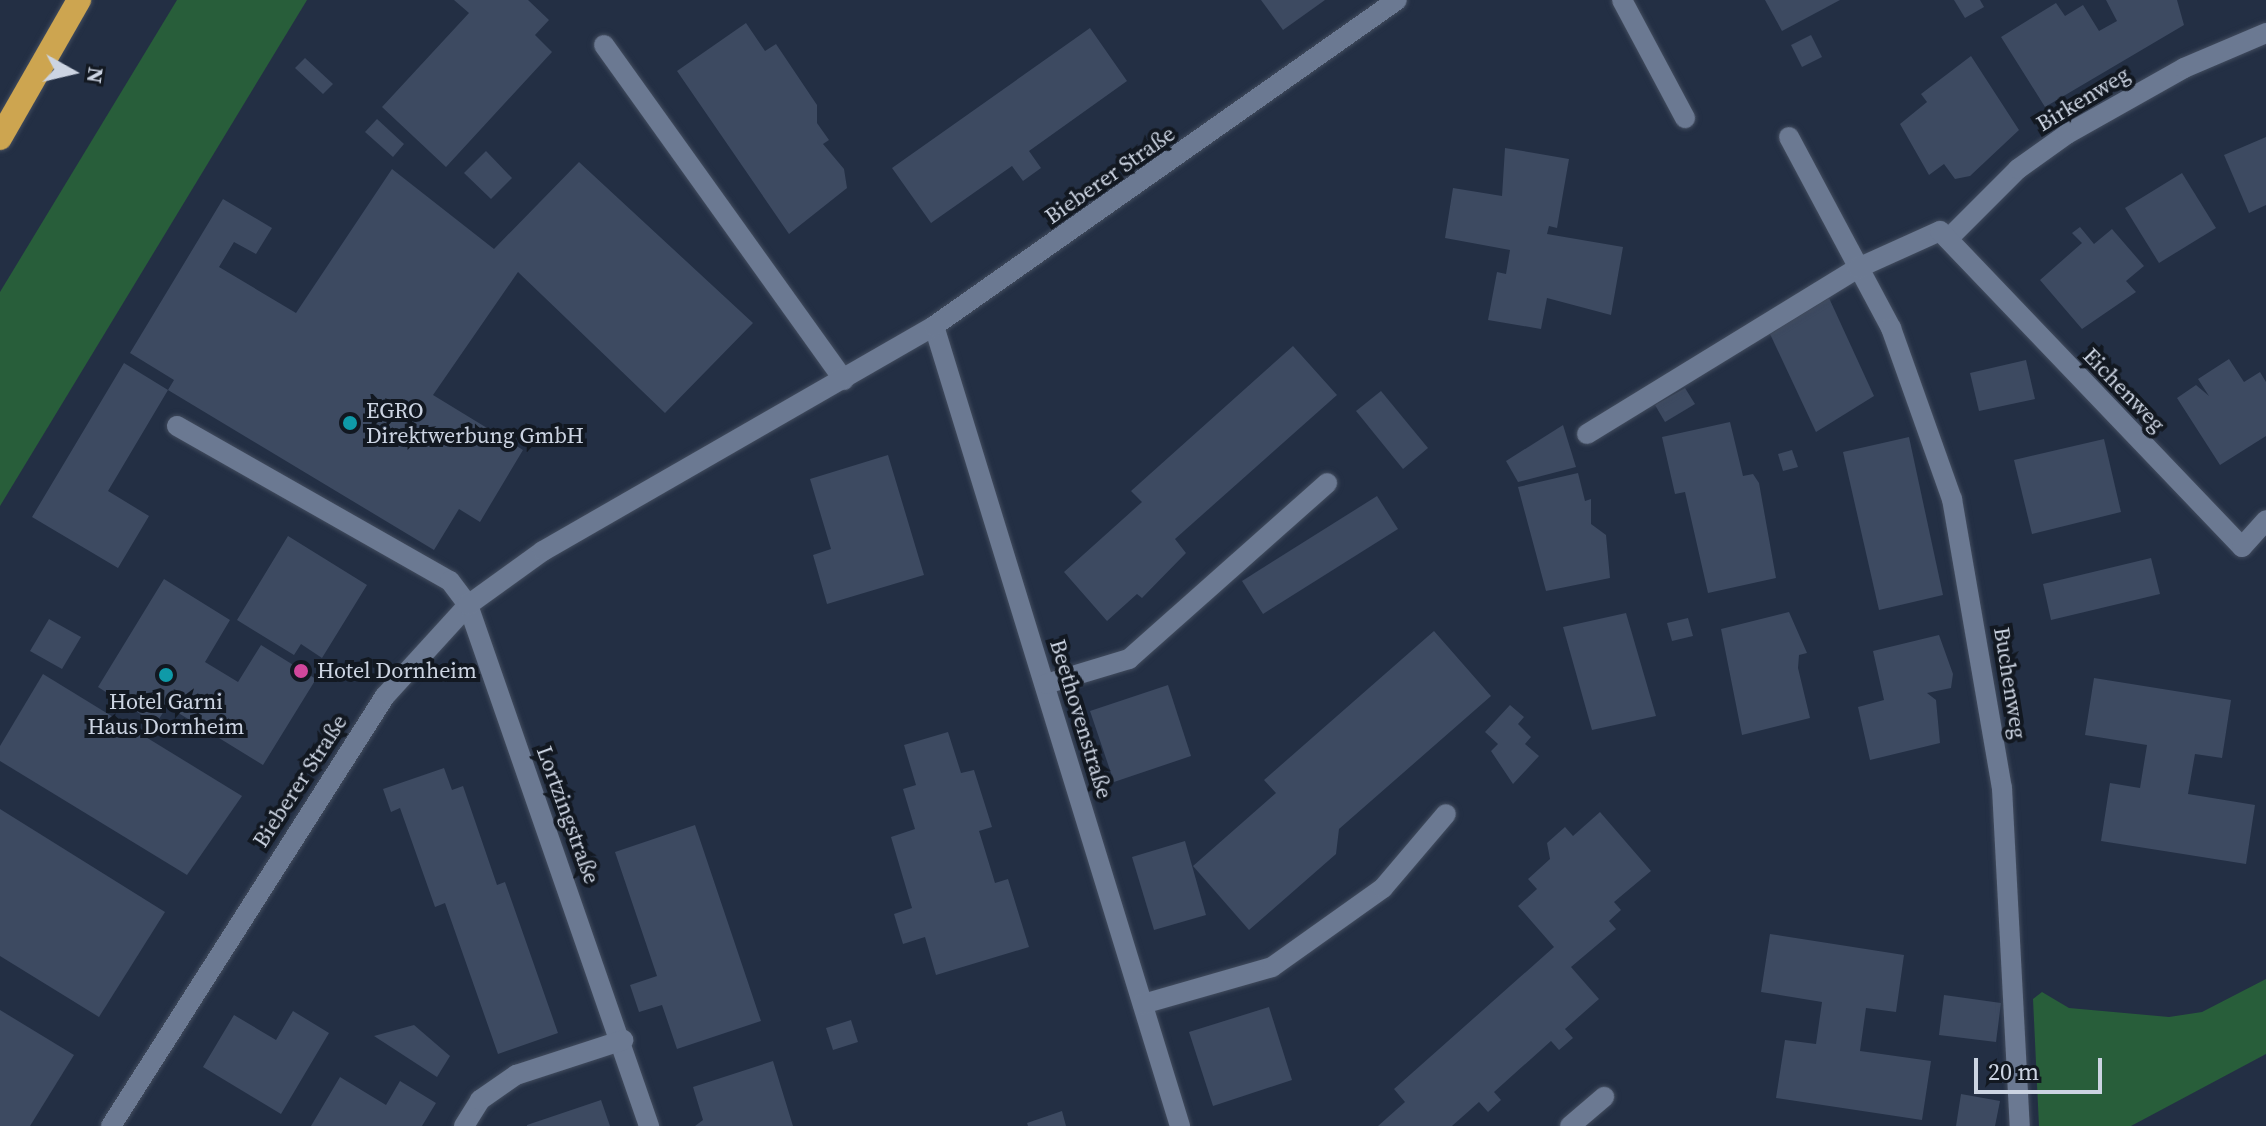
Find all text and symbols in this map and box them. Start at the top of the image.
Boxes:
north arrow [32,32,112,112]
street label: Birkenweg [2032,61,2134,137]
text: N [80,65,112,85]
street label: Bieberer Straße [1040,120,1180,230]
street label: Eichenweg [2078,343,2170,437]
place label: EGRO Direktwerbung GmbH [366,397,584,448]
marker: EGRO Direktwerbung GmbH [341,414,359,432]
street label: Buchenweg [1988,625,2032,741]
street label: Beethovenstraße [1044,636,1118,802]
place label: Hotel Dornheim [317,658,477,684]
marker: Hotel Dornheim [292,662,310,680]
marker: Hotel Garni Haus Dornheim [157,666,175,684]
place label: Hotel Garni Haus Dornheim [88,688,244,740]
street label: Bieberer Straße [247,710,353,852]
street label: Lortzingstraße [531,743,605,887]
scale bar [1978,1042,2106,1092]
text: 20 m [1988,1055,2039,1088]

